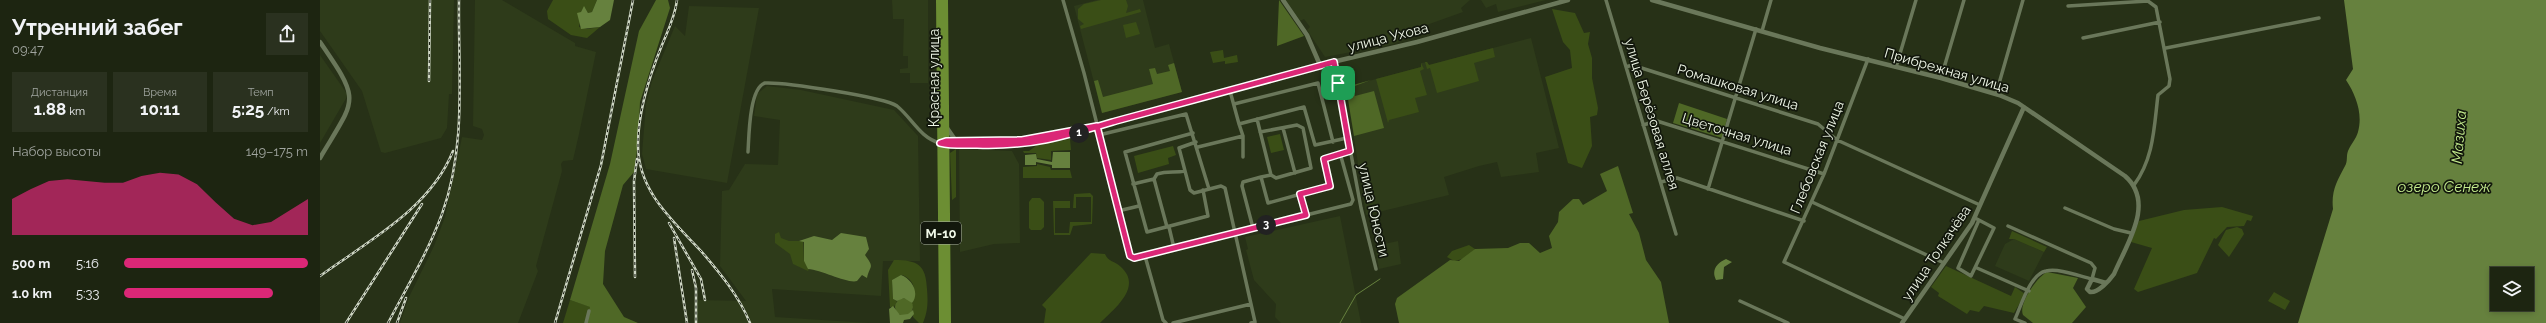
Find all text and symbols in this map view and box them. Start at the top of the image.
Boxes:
button: share [266,13,308,55]
text: Утренний забег [12,14,183,40]
street label: улица Ухова [1346,19,1430,55]
street label: Красная улица [926,29,942,127]
street label: улица Берёзовая аллея [1621,37,1683,191]
text: 09:47 [12,42,44,57]
street label: Прибрежная улица [1883,45,2011,95]
street label: Ромашковая улица [1675,61,1801,113]
pin [1321,66,1355,100]
icon: arrive [1327,72,1349,94]
text: Дистанция [31,86,88,99]
text: Время [143,86,177,99]
text: Темп [248,86,274,99]
street label: Глебовская улица [1787,98,1847,216]
text: 1.88 [34,99,66,119]
text: 10:11 [140,99,180,119]
text: 5:25 [232,99,264,119]
text: km [66,105,85,118]
text: /km [264,105,290,118]
street label: Цветочная улица [1680,110,1794,158]
water label: Мазиха [2448,110,2470,164]
pin: 1 [1069,123,1089,143]
text: 1 [1076,126,1082,139]
text: Набор высоты [12,144,101,159]
text: 149–175 m [246,144,308,159]
street label: улица Юности [1355,161,1393,259]
water label: озеро Сенеж [2397,178,2491,196]
street label: улица Толкачёва [1898,202,1974,304]
pin: 3 [1256,215,1276,235]
text: 3 [1263,218,1269,231]
road number: М-10 [921,222,961,244]
text: 500 m [12,256,50,271]
text: 5:16 [76,256,99,271]
map controls [2490,267,2534,311]
button: layers [2490,267,2534,311]
text: 1.0 km [12,286,52,301]
text: 5:33 [76,286,99,301]

